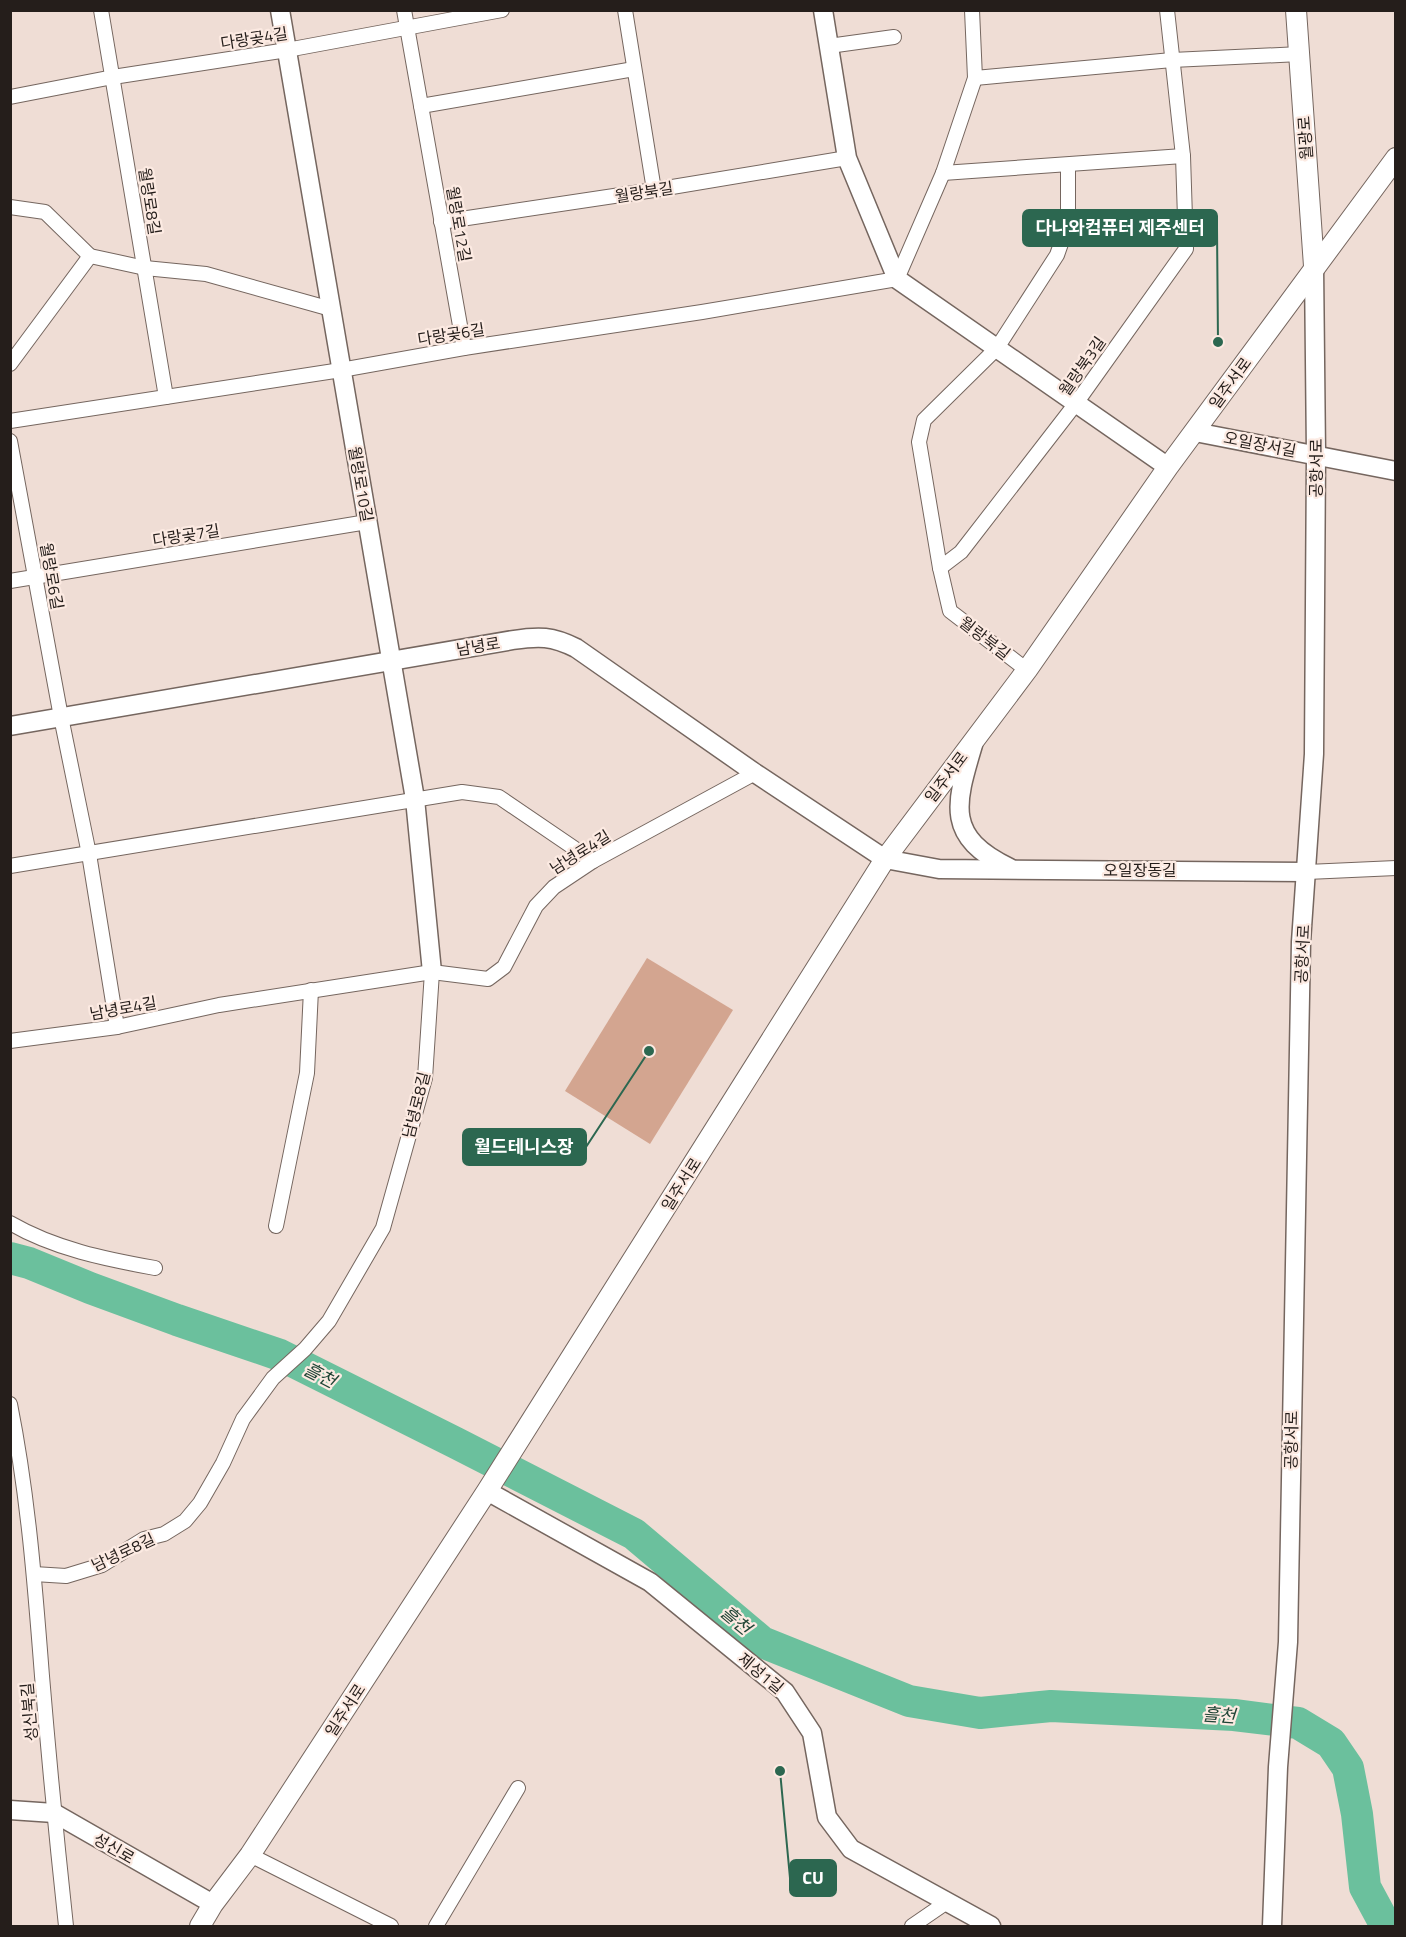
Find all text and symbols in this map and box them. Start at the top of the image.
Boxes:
street label: 다랑곶4길 [219,21,289,55]
street label: 월광로 [1291,115,1319,161]
street label: 월랑로8길 [133,166,167,236]
street label: 월랑북길 [613,176,675,208]
street label: 월랑로12길 [441,184,477,264]
callout: 다나와컴퓨터 제주센터 [1023,210,1217,246]
text: 다나와컴퓨터 제주센터 [1035,214,1205,241]
street label: 다랑곶6길 [416,317,486,351]
street label: 월랑북3길 [1053,331,1111,401]
street label: 일주서로 [1203,352,1257,414]
street label: 오일장서길 [1222,425,1298,463]
street label: 공항서로 [1304,438,1328,497]
street label: 월랑로10길 [343,444,379,524]
street label: 다랑곶7길 [151,518,221,552]
street label: 월랑로6길 [34,541,70,611]
street label: 월랑북길 [954,610,1016,666]
street label: 남녕로 [454,631,502,661]
street label: 일주서로 [919,746,973,808]
street label: 남녕로4길 [545,824,615,880]
street label: 오일장동길 [1103,858,1177,882]
street label: 공항서로 [1288,924,1316,984]
street label: 남녕로4길 [88,990,158,1026]
street label: 남녕로8길 [396,1069,436,1141]
callout: 월드테니스장 [463,1129,586,1165]
text: 월드테니스장 [474,1133,574,1160]
street label: 일주서로 [655,1152,707,1215]
water label: 흘천 [299,1355,343,1396]
street label: 공항서로 [1278,1410,1304,1470]
street label: 남녕로8길 [87,1527,159,1577]
water label: 흘천 [715,1599,759,1643]
street label: 제성1길 [733,1647,789,1699]
street label: 일주서로 [319,1679,371,1741]
street label: 성신북길 [14,1682,44,1742]
water label: 흘천 [1202,1700,1239,1730]
street label: 성신로 [89,1827,139,1870]
callout: CU [790,1860,836,1896]
text: CU [802,1864,824,1891]

